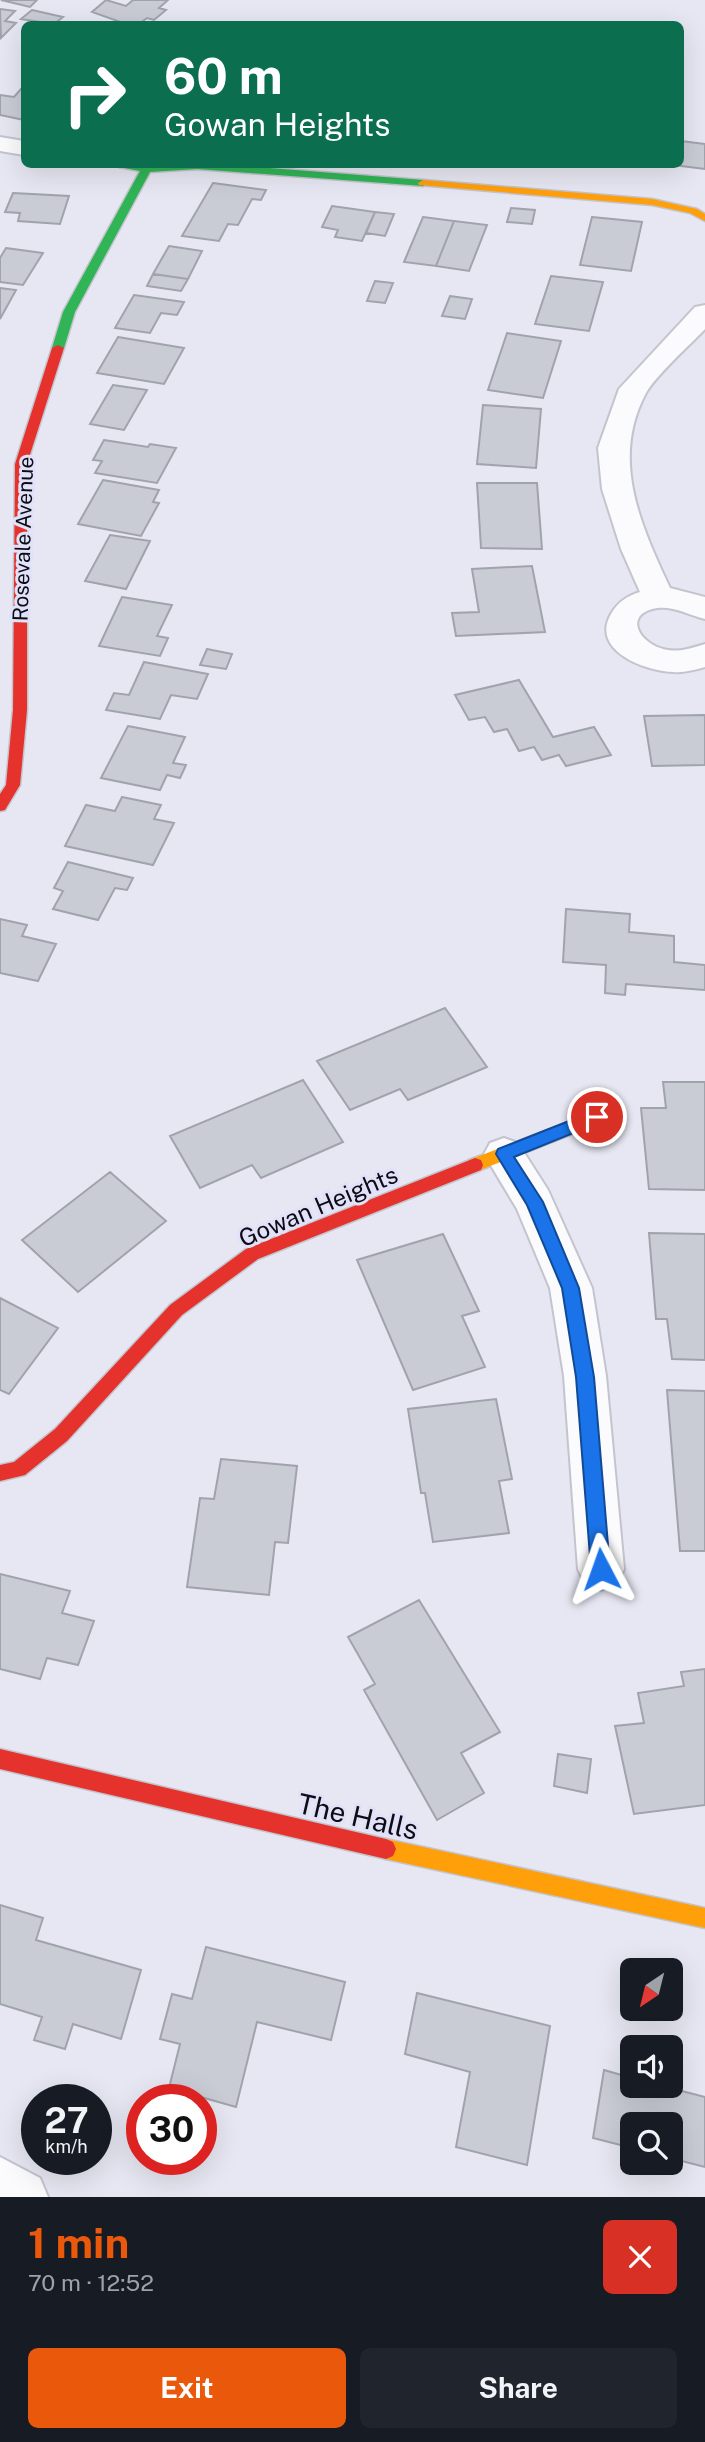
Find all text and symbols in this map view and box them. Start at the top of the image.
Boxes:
text: 60 m [164,47,283,105]
icon: right [49,49,140,140]
text: Gowan Heights [164,106,390,143]
street label: Rosevale Avenue [8,456,38,622]
pin [567,1087,627,1147]
icon: arrive [578,1098,616,1136]
street label: Gowan Heights [234,1160,402,1252]
position arrow [564,1532,638,1606]
street label: The Halls [295,1786,421,1846]
north arrow [620,1958,682,2021]
map controls [620,1958,683,2175]
button: sound [620,2035,683,2098]
speed limit sign: 30 [126,2084,217,2175]
text: 27 [44,2100,89,2141]
button: search [620,2112,683,2175]
text: km/h [45,2136,88,2157]
text: 1 min [28,2218,129,2267]
button: close [603,2220,677,2294]
text: 70 m · 12:52 [28,2269,154,2296]
button: Exit [28,2348,346,2428]
button: Share [360,2348,677,2428]

